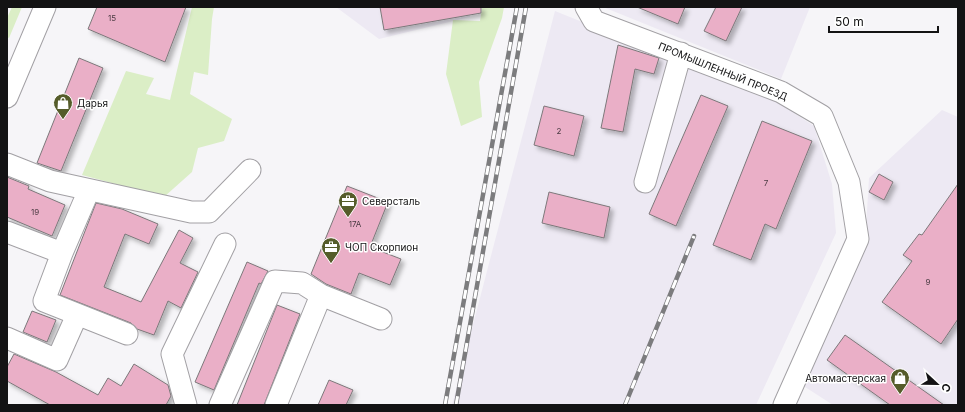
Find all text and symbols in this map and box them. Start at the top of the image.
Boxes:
scale bar [829,8,938,34]
house number: 15 [108,13,116,23]
text: 50 m [835,14,864,29]
street label: ПРОМЫШЛЕННЫЙ ПРОЕЗД [657,39,790,102]
shop icon: Дарья [52,92,74,120]
place label: Дарья [77,97,108,109]
house number: 2 [557,126,562,136]
house number: 7 [764,178,769,188]
office icon: Северсталь [337,190,359,218]
place label: Северсталь [362,195,420,207]
house number: 19 [31,207,39,217]
house number: 17А [349,219,362,229]
office icon: ЧОП Скорпион [320,236,342,264]
place label: ЧОП Скорпион [345,241,418,253]
house number: 9 [926,277,931,287]
north arrow [917,364,957,404]
shop icon: Автомастерская [889,367,911,395]
place label: Автомастерская [805,372,886,384]
text: С [938,381,954,394]

